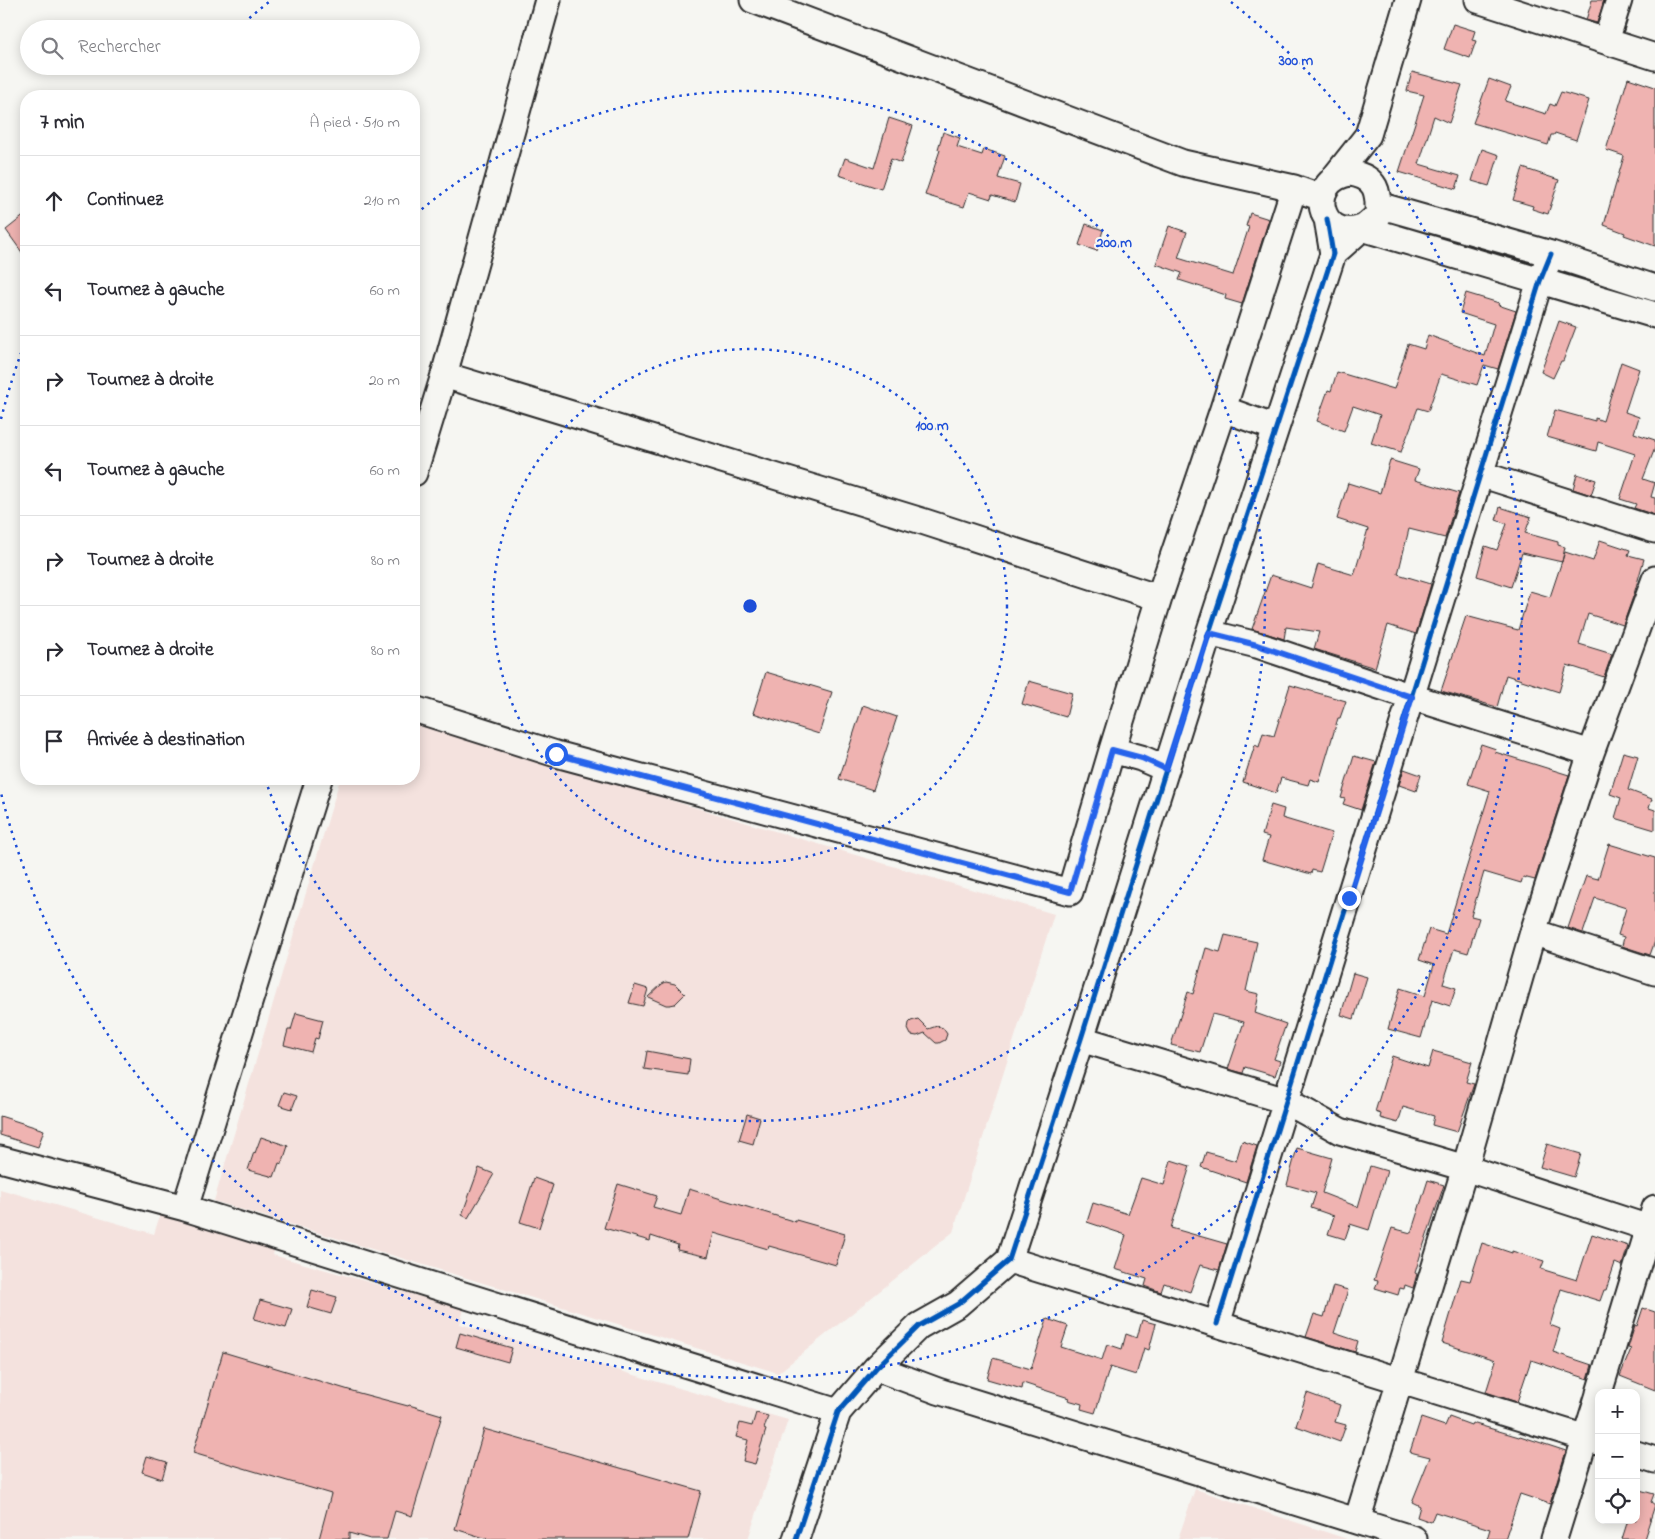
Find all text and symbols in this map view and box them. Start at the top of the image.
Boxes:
search box [20,20,420,75]
icon: search [38,34,66,62]
text: Rechercher [78,34,161,61]
text: 300 m [1278,50,1314,72]
text: 7 min [40,108,84,138]
text: À pied · 510 m [309,111,400,135]
icon: ahead [40,187,68,215]
text: Continuez [87,187,163,214]
text: 210 m [364,189,400,213]
text: 200 m [1095,232,1132,254]
icon: left [40,277,68,305]
text: Tournez à gauche [87,277,224,304]
text: 60 m [370,279,400,303]
icon: right [40,367,68,395]
text: Tournez à droite [87,367,213,394]
text: 20 m [369,369,400,393]
text: 100 m [915,415,949,437]
icon: left [40,457,68,485]
text: Tournez à gauche [87,457,224,484]
text: 60 m [370,459,400,483]
icon: right [40,547,68,575]
text: Tournez à droite [87,547,213,574]
text: 80 m [371,549,400,573]
centre of rings [741,597,759,615]
icon: right [40,637,68,665]
text: Tournez à droite [87,637,213,664]
text: 80 m [371,639,400,663]
icon: arrive [40,727,68,755]
text: Arrivée à destination [87,727,245,754]
route start [545,743,568,766]
route end [1338,887,1361,910]
map controls [1595,1389,1640,1524]
button: + [1595,1389,1640,1434]
button: − [1595,1434,1640,1479]
button: locate [1595,1479,1640,1524]

